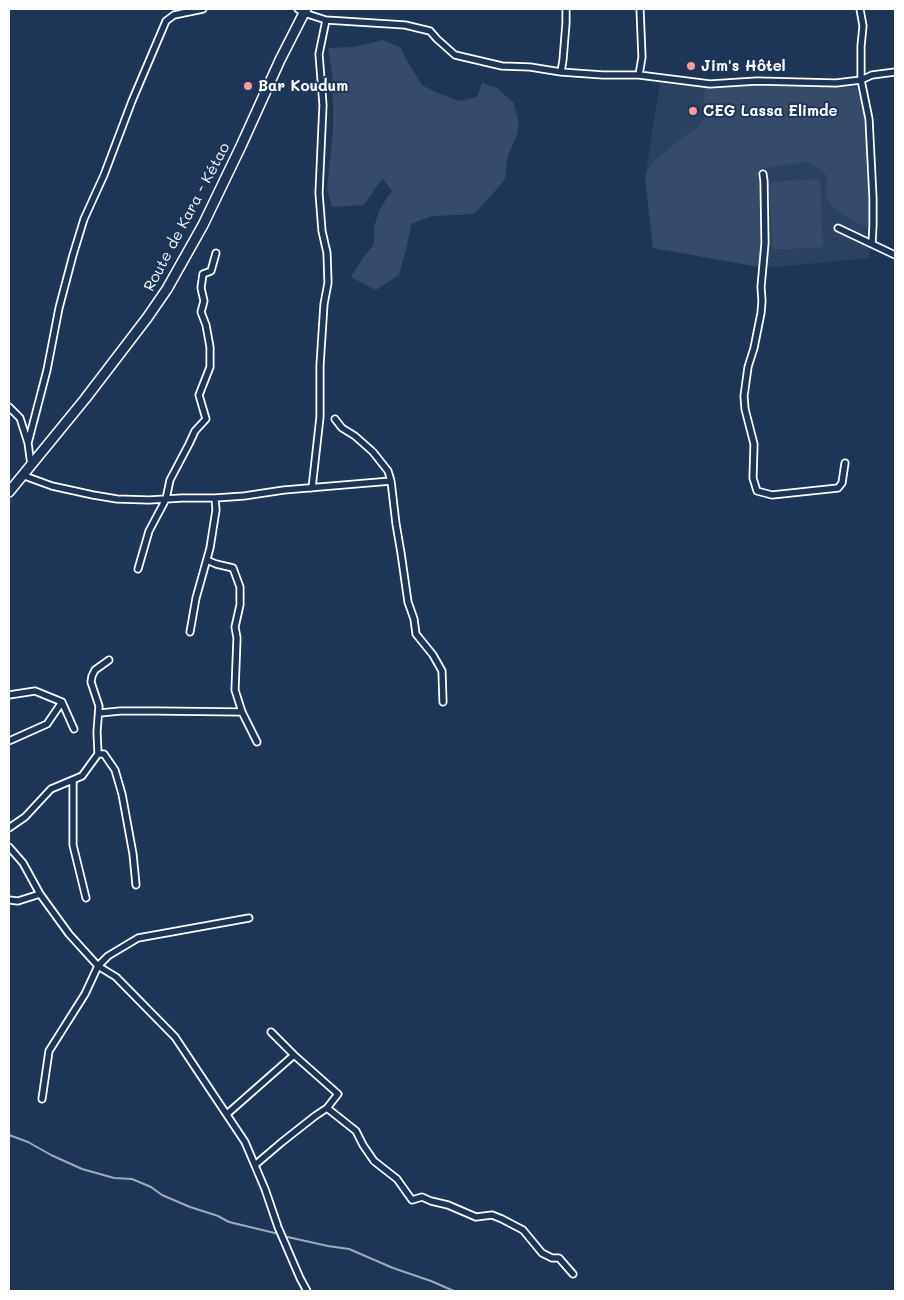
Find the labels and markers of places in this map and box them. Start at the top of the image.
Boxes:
place label: Jim's Hôtel [701,57,786,75]
marker: Jim's Hôtel [685,60,697,72]
place label: Bar Koudum [258,77,348,95]
marker: Bar Koudum [242,80,254,92]
place label: CEG Lassa Elimde [703,102,837,120]
marker: CEG Lassa Elimde [687,105,699,117]

